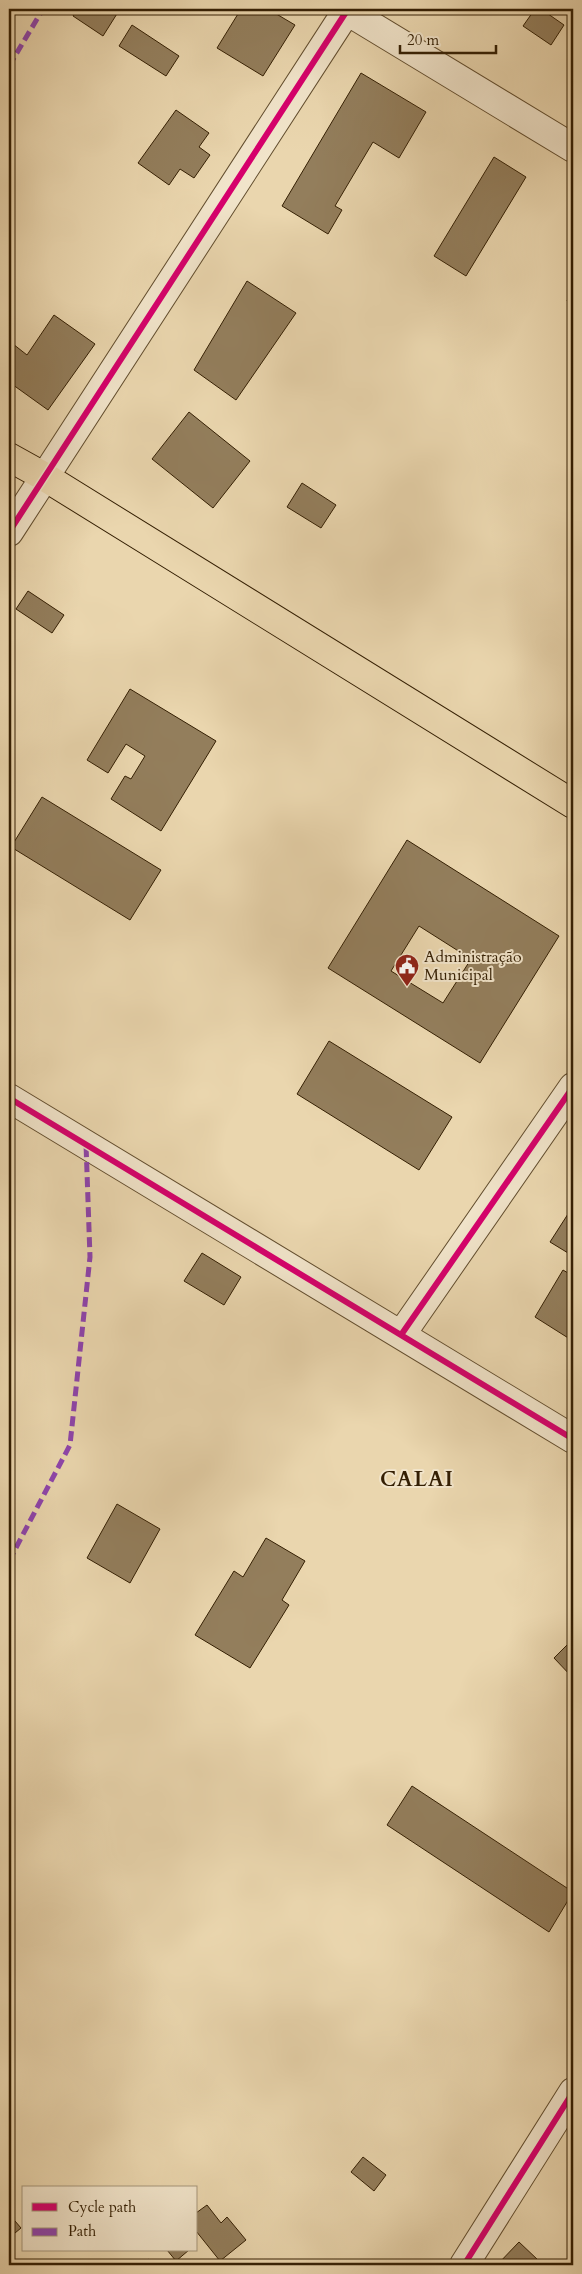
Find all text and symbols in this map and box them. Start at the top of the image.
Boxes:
scale bar [400,22,496,54]
text: 20 m [407,30,439,50]
place label: Administração Municipal [424,946,522,986]
public building icon: Administração Municipal [394,953,420,987]
district label: CALAI [380,1465,454,1494]
legend [22,2186,198,2252]
text: Cycle path [68,2197,137,2217]
text: Path [68,2221,97,2241]

